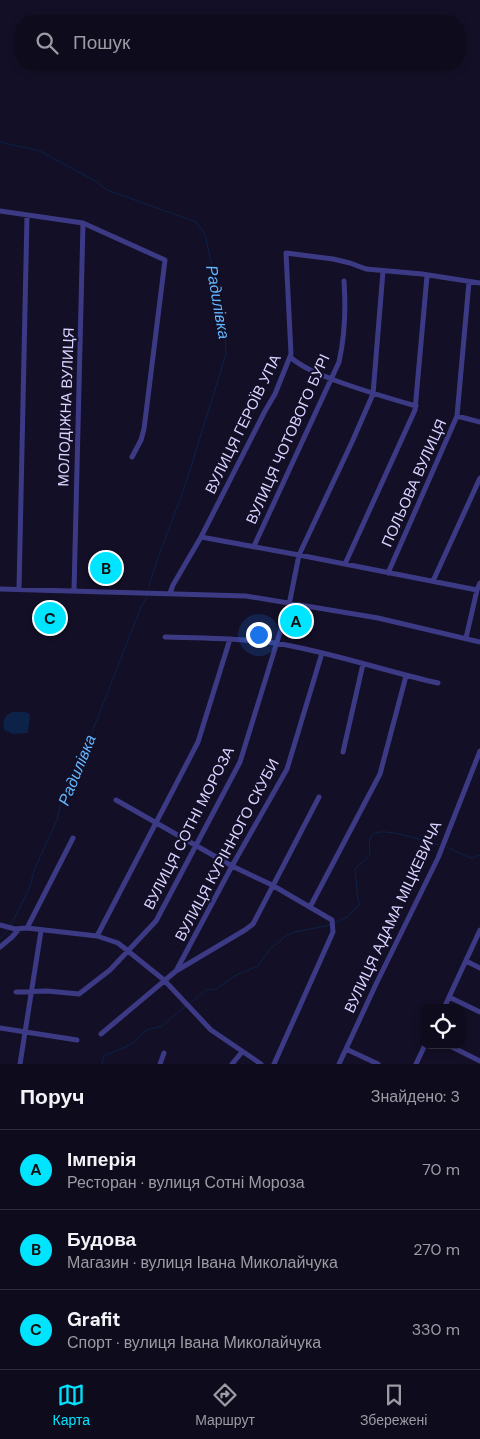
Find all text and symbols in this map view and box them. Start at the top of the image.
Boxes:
search box [15,15,465,70]
icon: search [33,29,61,57]
text: Пошук [73,30,130,55]
water label: Радилівка [201,263,235,341]
street label: МОЛОДІЖНА ВУЛИЦЯ [53,327,79,487]
street label: ВУЛИЦЯ ГЕРОЇВ УПА [200,351,286,497]
street label: ВУЛИЦЯ ЧОТОВОГО БУРІ [241,351,335,527]
street label: ПОЛЬОВА ВУЛИЦЯ [377,416,451,550]
pin: B [90,549,122,587]
pin: C [34,599,66,637]
pin: A [280,602,312,640]
your location [246,622,272,648]
water label: Радилівка [53,731,101,809]
street label: ВУЛИЦЯ СОТНІ МОРОЗА [139,743,239,913]
street label: ВУЛИЦЯ КУРІННОГО СКУБИ [170,755,284,945]
street label: ВУЛИЦЯ АДАМА МІЦКЕВИЧА [340,818,446,1016]
map controls [420,1004,465,1049]
button: locate [420,1004,465,1049]
text: Поруч [20,1083,84,1111]
text: Знайдено: 3 [371,1086,460,1107]
text: Імперія [67,1147,136,1172]
text: A [30,1159,42,1180]
text: 70 m [422,1159,460,1180]
text: Ресторан · вулиця Сотні Мороза [67,1172,305,1193]
text: Будова [67,1227,136,1252]
text: B [31,1239,41,1260]
text: 270 m [413,1239,460,1260]
text: Магазин · вулиця Івана Миколайчука [67,1252,338,1273]
text: Grafit [67,1307,121,1332]
text: C [30,1319,42,1340]
text: 330 m [412,1319,460,1340]
text: Спорт · вулиця Івана Миколайчука [67,1332,321,1353]
tab: Карта [53,1381,90,1429]
tab: Маршрут [195,1381,255,1429]
tab: Збережені [360,1381,427,1429]

